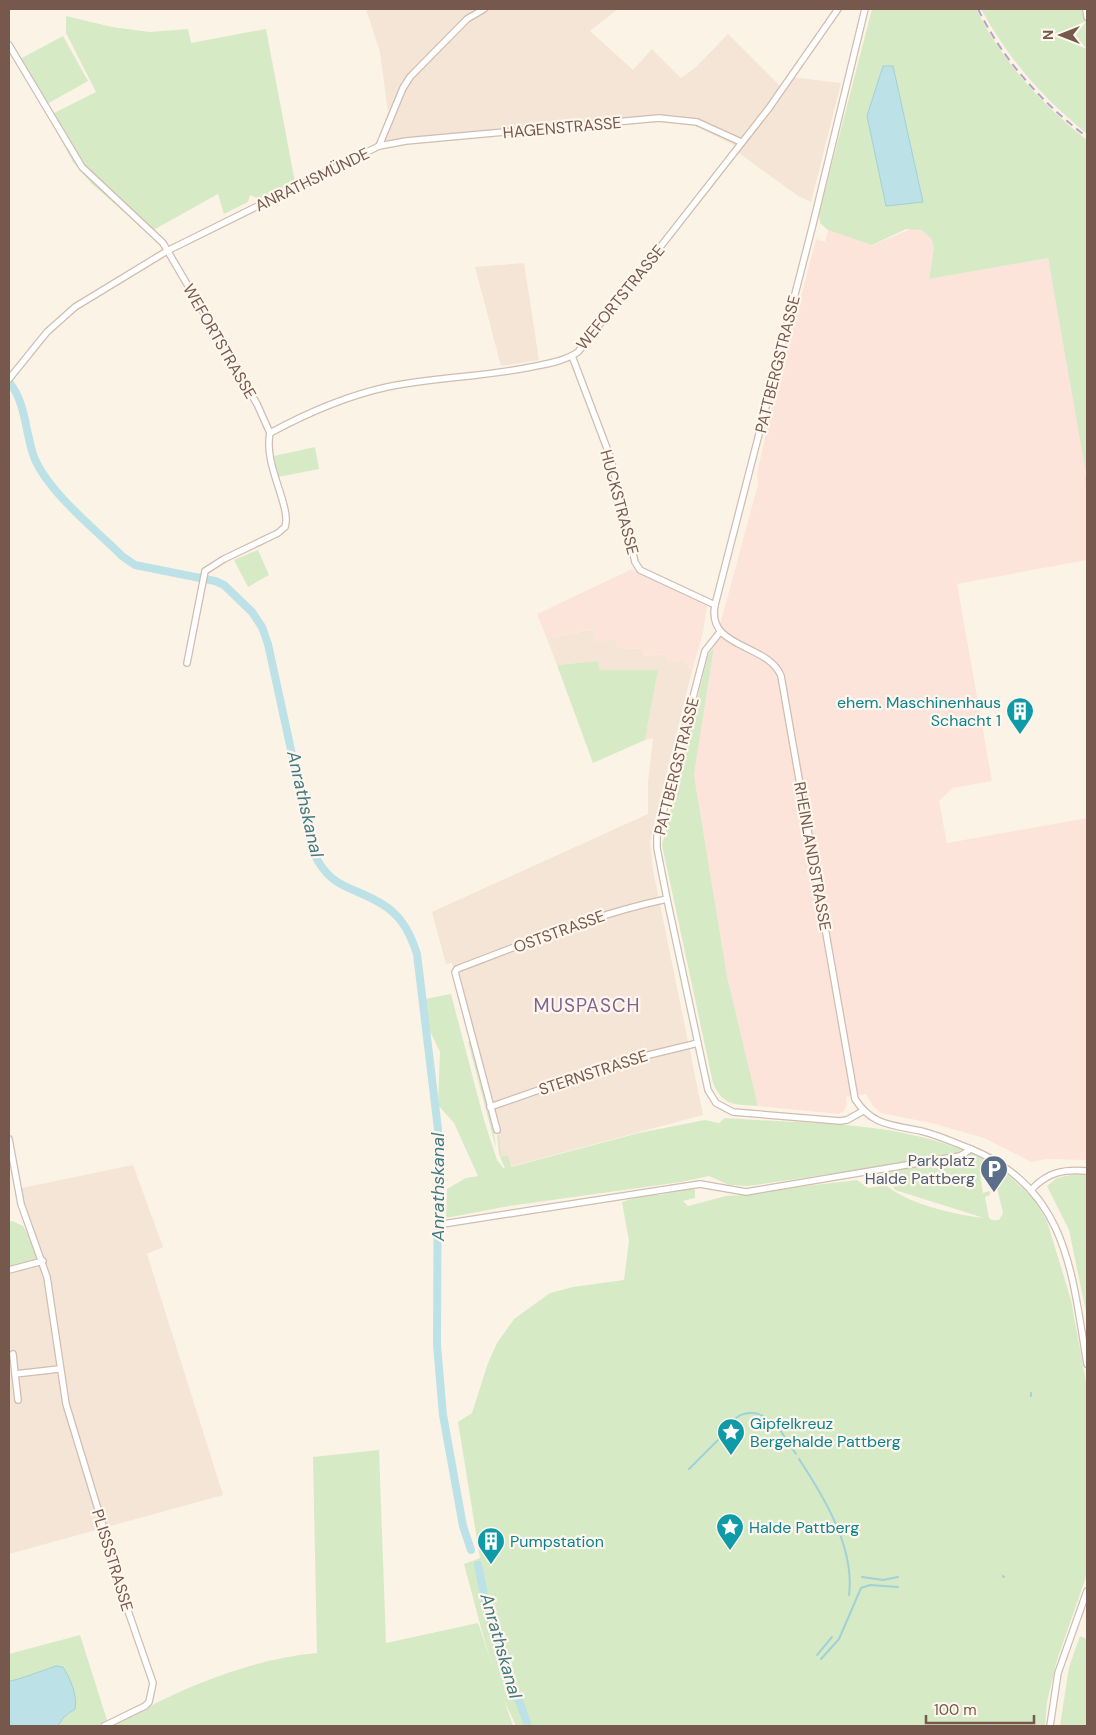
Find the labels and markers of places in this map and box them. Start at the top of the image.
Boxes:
place label: ehem. Maschinenhaus Schacht 1 [837,692,1001,731]
building icon: ehem. Maschinenhaus Schacht 1 [1005,696,1035,735]
place label: Parkplatz Halde Pattberg [865,1150,975,1189]
parking icon: Parkplatz Halde Pattberg [979,1154,1009,1193]
place label: Gipfelkreuz Bergehalde Pattberg [750,1413,901,1452]
place icon: Gipfelkreuz Bergehalde Pattberg [716,1417,746,1456]
place icon: Halde Pattberg [715,1512,745,1551]
place label: Halde Pattberg [749,1517,859,1538]
building icon: Pumpstation [476,1526,506,1565]
place label: Pumpstation [510,1531,604,1552]

